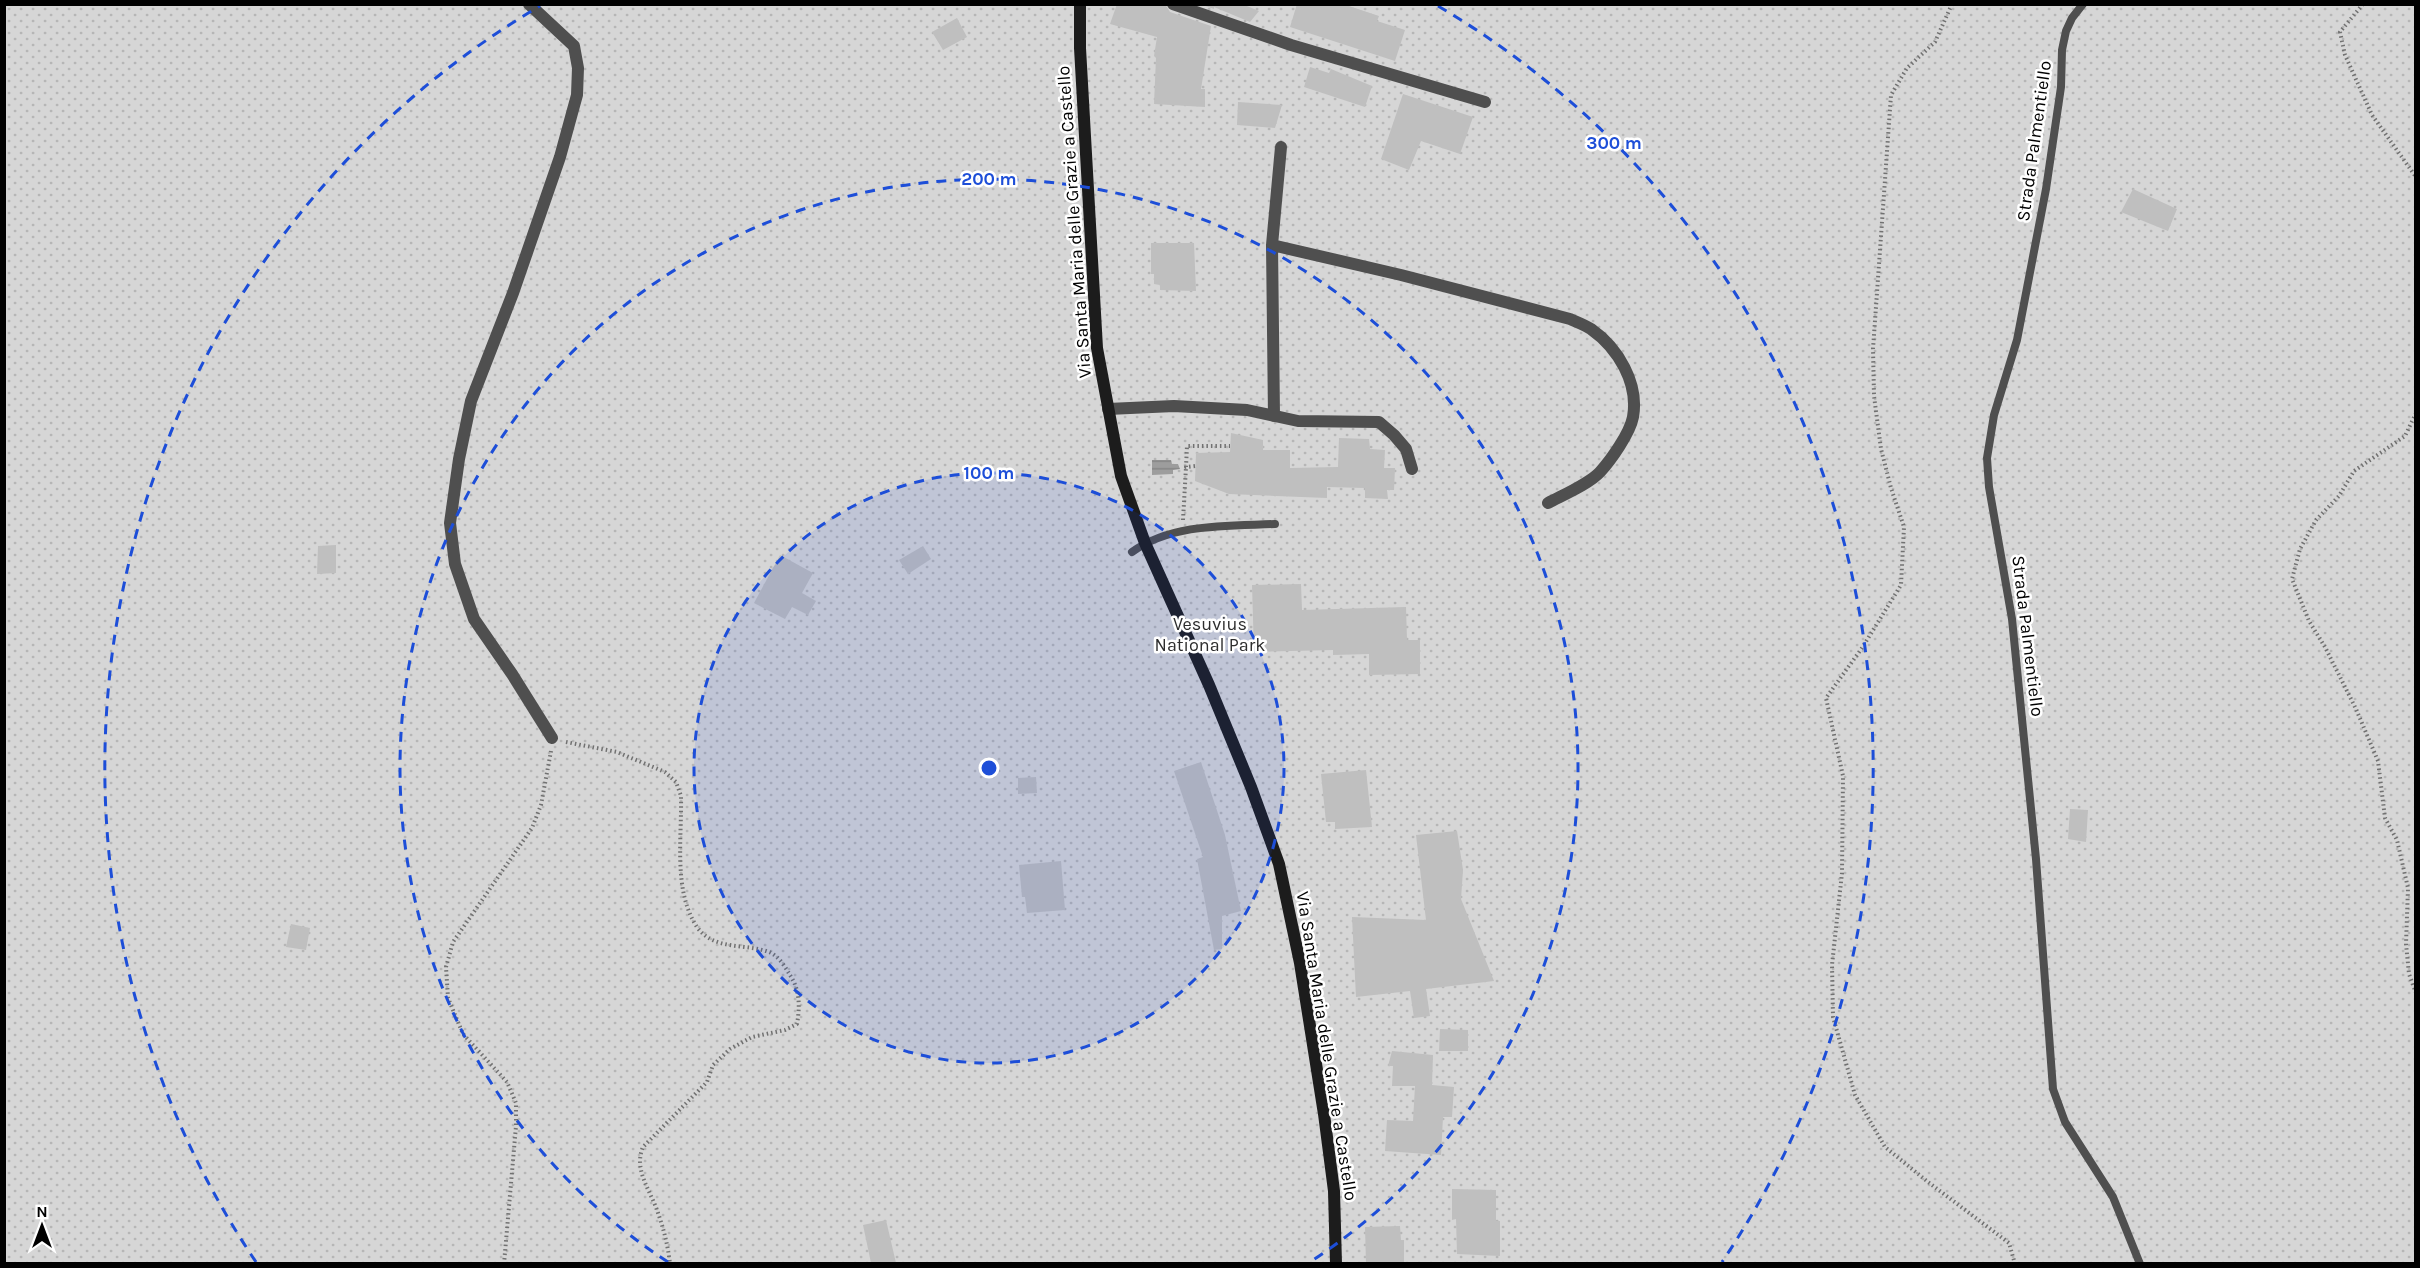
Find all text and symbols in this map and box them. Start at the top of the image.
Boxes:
street label: Strada Palmentiello [2012,59,2056,223]
street label: Via Santa Maria delle Grazie a Castello [1052,65,1096,379]
text: 300 m [1586,132,1642,154]
text: 200 m [961,168,1017,190]
text: 100 m [964,462,1014,484]
street label: Strada Palmentiello [2007,554,2049,718]
park label: Vesuvius National Park [1155,613,1265,656]
centre of rings [979,758,999,778]
street label: Via Santa Maria delle Grazie a Castello [1292,890,1362,1202]
north arrow [12,1196,72,1256]
text: N [36,1202,48,1221]

